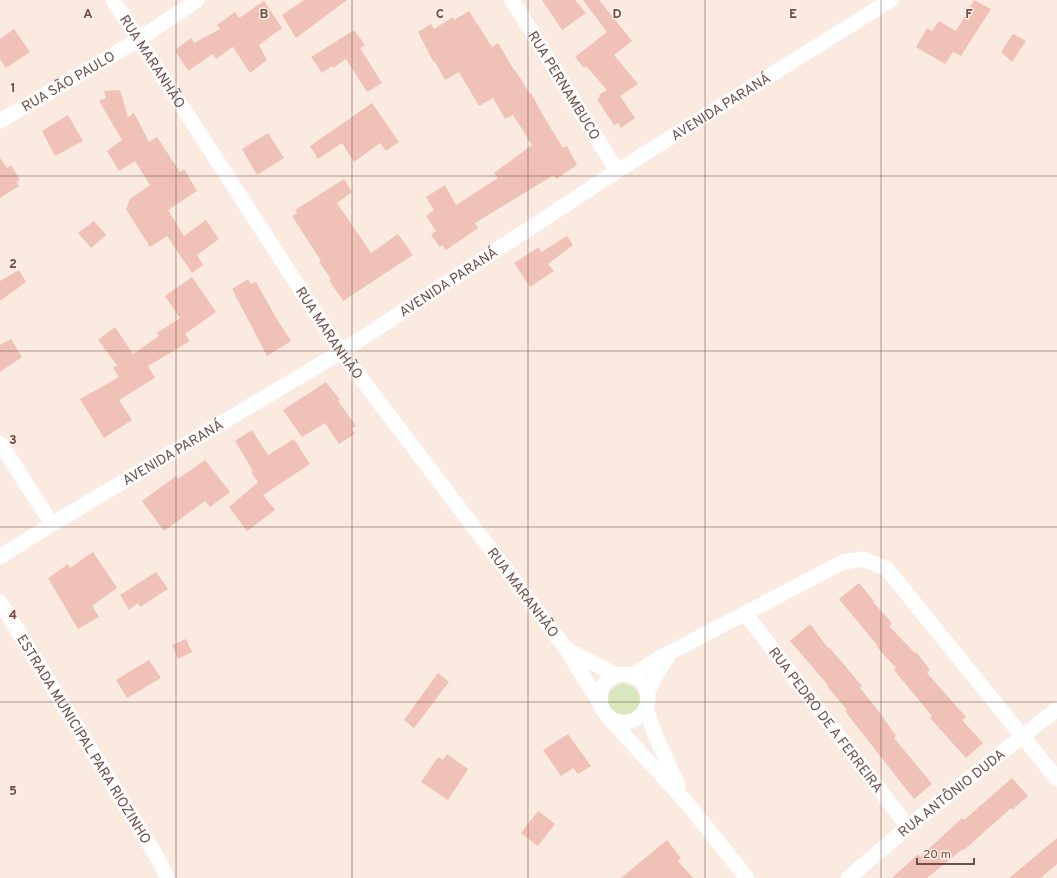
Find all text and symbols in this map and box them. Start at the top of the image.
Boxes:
text: A [83,7,93,23]
text: B [260,7,269,23]
text: C [436,7,444,23]
text: D [612,7,622,23]
text: E [789,7,797,23]
text: F [965,7,973,23]
street label: RUA MARANHÃO [115,12,188,112]
street label: RUA PERNAMBUCO [523,28,603,144]
street label: RUA SÃO PAULO [19,48,119,116]
street label: AVENIDA PARANÁ [668,69,774,145]
text: 1 [10,81,16,97]
street label: AVENIDA PARANÁ [396,244,501,321]
text: 2 [9,257,17,273]
street label: RUA MARANHÃO [291,284,366,383]
street label: AVENIDA PARANÁ [120,416,227,490]
text: 3 [9,433,17,449]
street label: RUA MARANHÃO [483,545,561,641]
text: 4 [9,608,17,624]
street label: ESTRADA MUNICIPAL PARA RIOZINHO [12,632,154,848]
street label: RUA PEDRO DE A FERREIRA [764,644,886,797]
street label: RUA ANTÔNIO DUDA [895,746,1009,842]
text: 5 [9,784,17,800]
scale bar [917,840,974,866]
text: 20 m [923,847,951,863]

